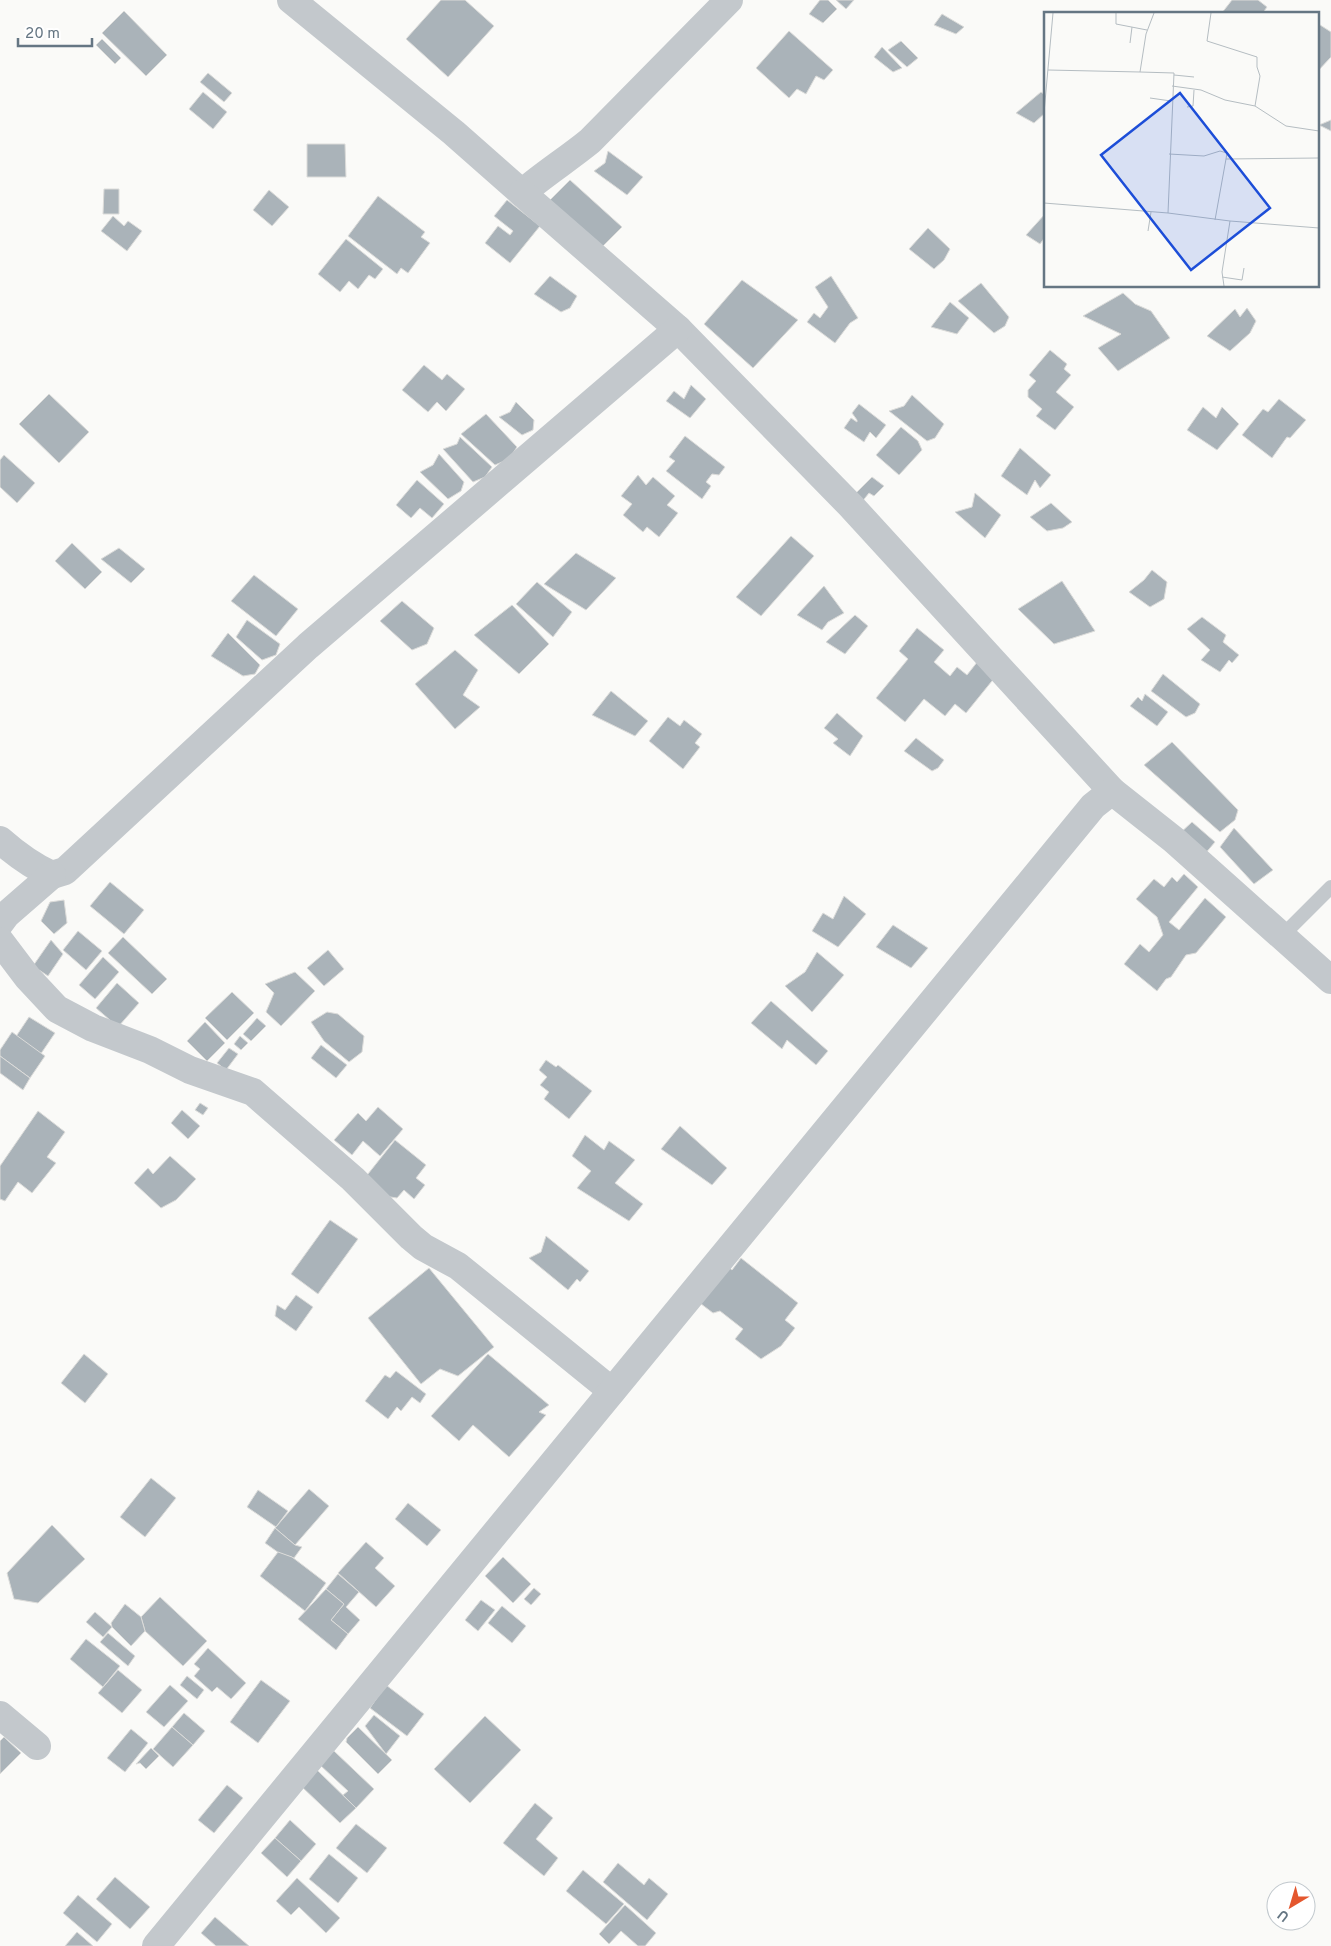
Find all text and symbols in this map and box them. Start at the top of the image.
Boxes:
inset map [1044,12,1318,288]
scale bar [18,15,91,47]
text: 20 m [25,25,60,44]
north arrow [1266,1881,1316,1931]
text: U [1275,1905,1293,1925]

